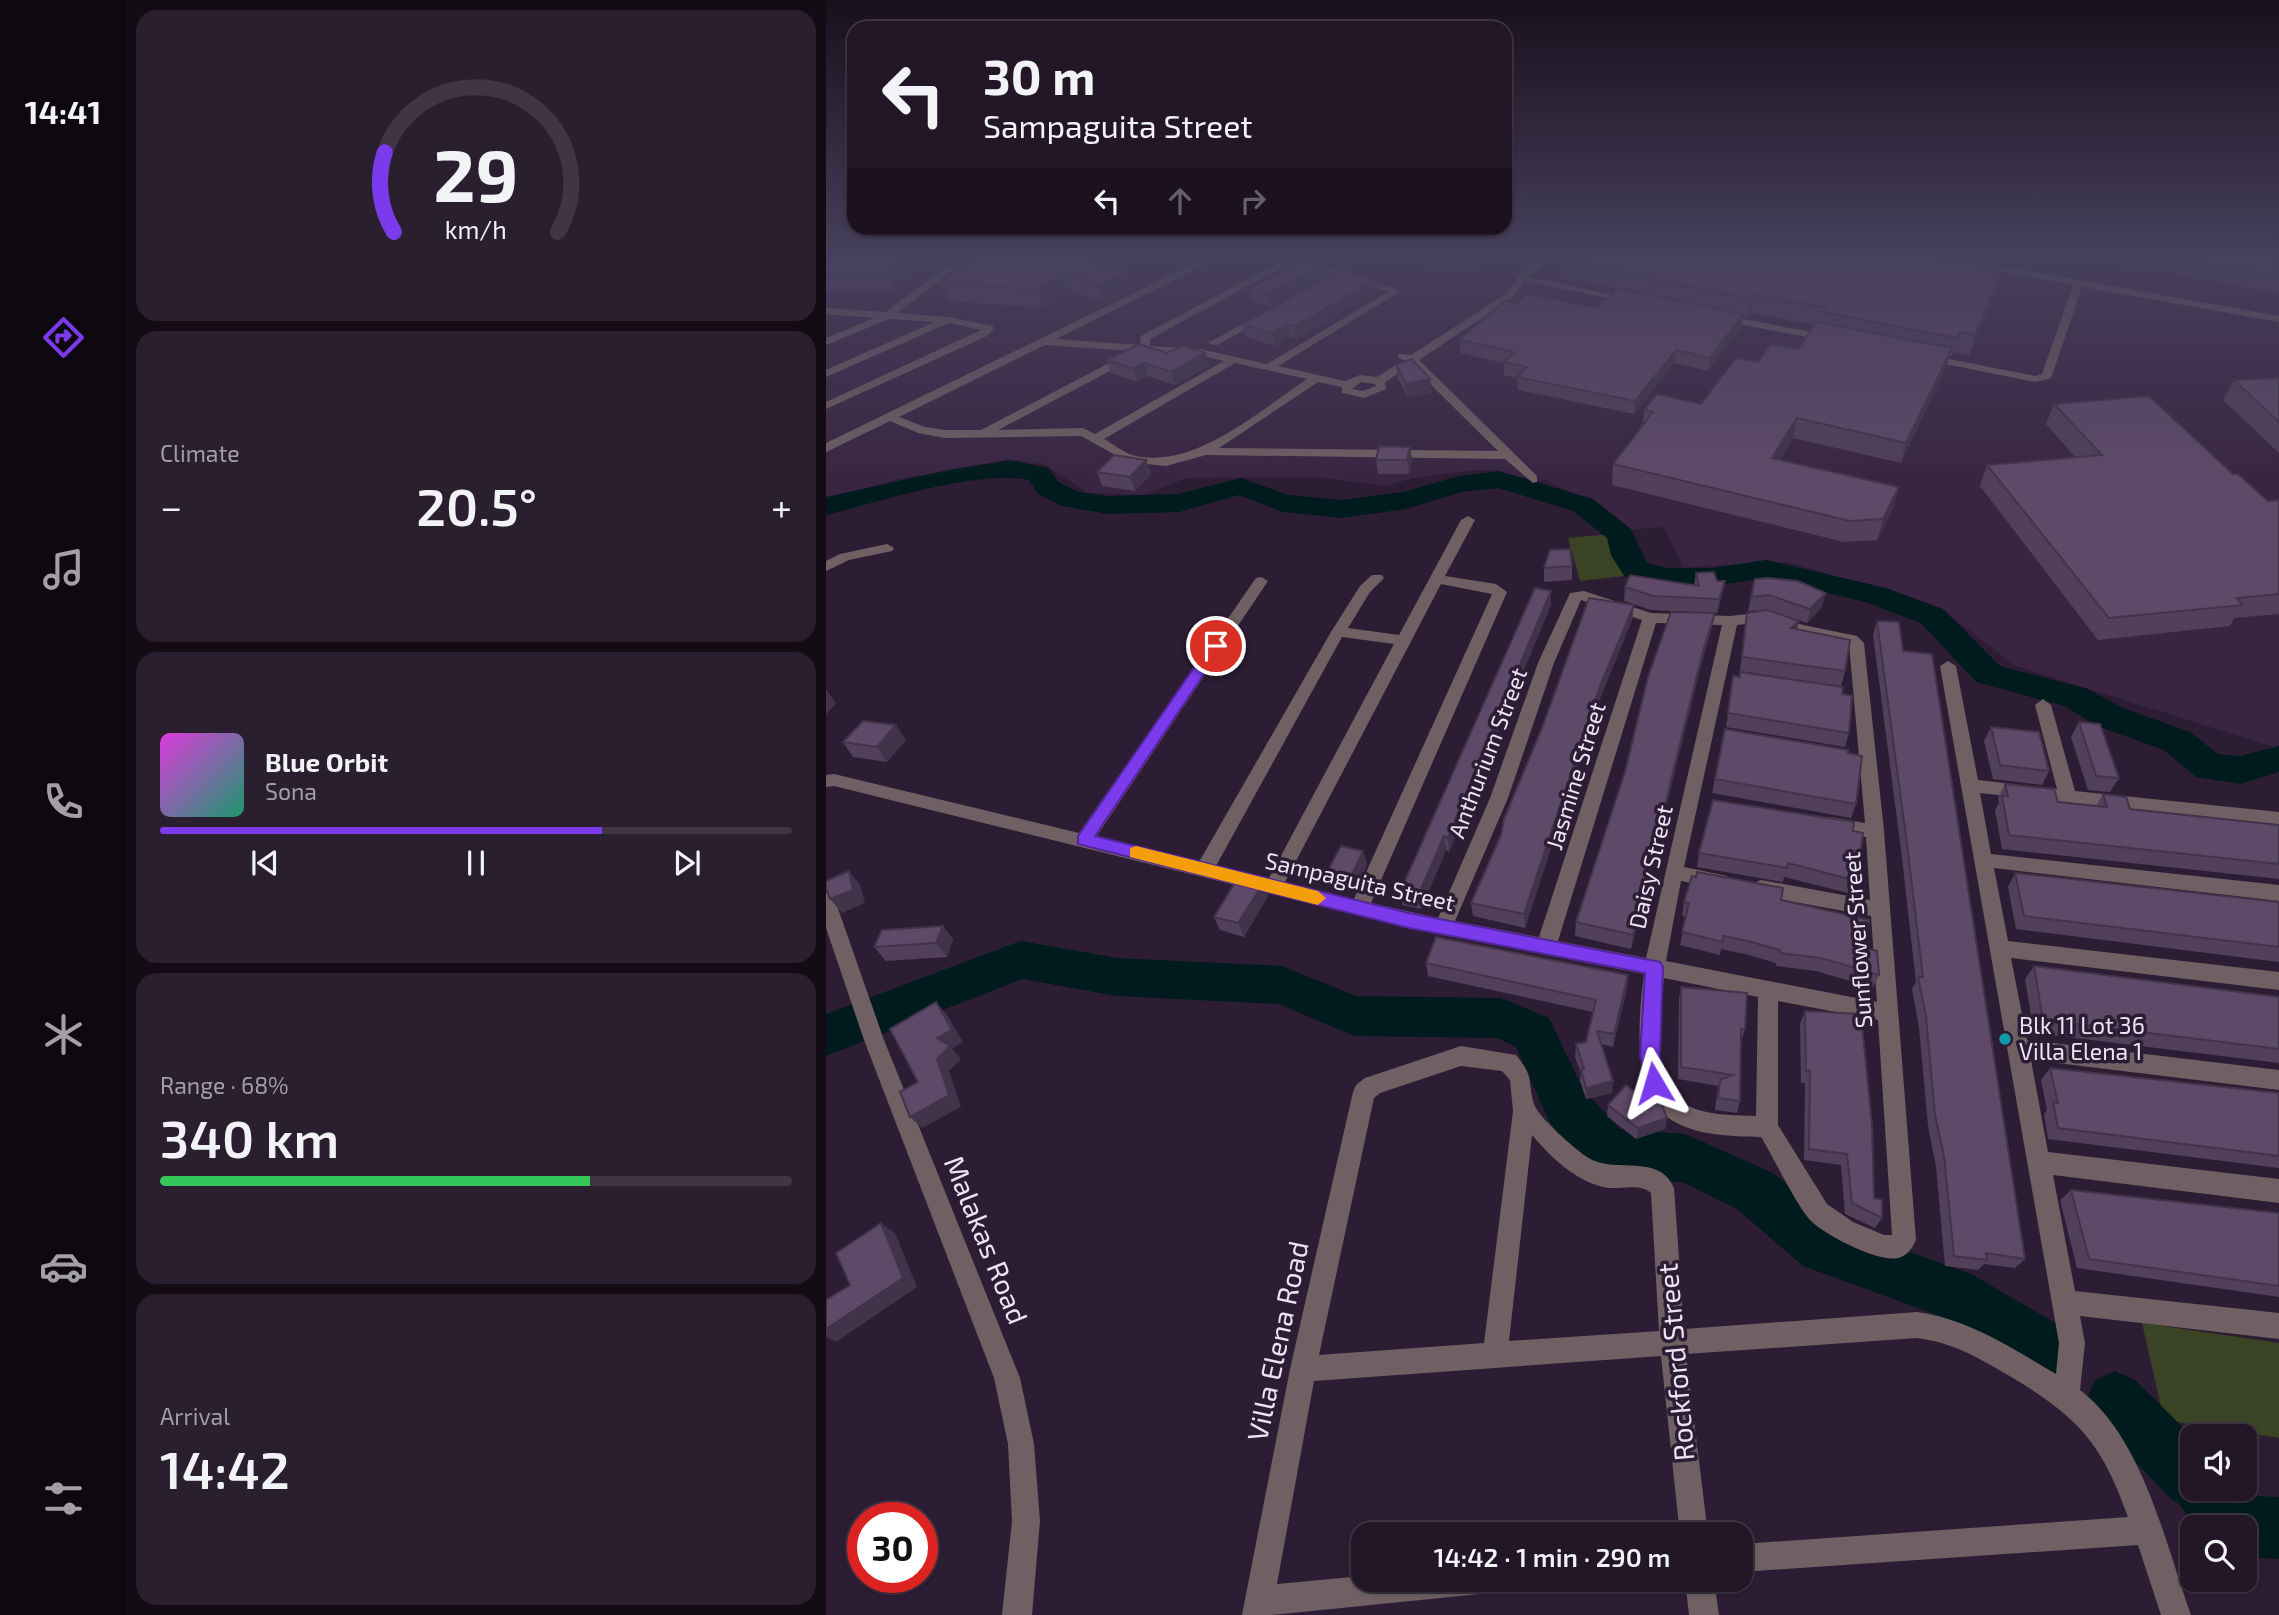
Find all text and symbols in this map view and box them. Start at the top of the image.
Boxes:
text: 30 m [983,46,1095,105]
icon: left [868,49,959,140]
text: 14:41 [25,92,101,130]
text: Sampaguita Street [983,106,1253,144]
text: 29 [433,129,519,217]
icon: left [1088,182,1126,220]
icon: ahead [1161,182,1199,220]
icon: right [1234,182,1272,220]
text: km/h [445,213,507,243]
icon: directions [39,313,88,362]
text: Climate [160,439,240,467]
text: 20.5° [416,474,537,536]
text: − [160,483,182,529]
text: + [771,483,792,529]
icon: music [39,545,88,594]
pin [1186,616,1246,676]
icon: arrive [1197,627,1235,665]
street label: Anthurium Street [1442,663,1532,842]
street label: Jasmine Street [1539,698,1611,853]
text: Blue Orbit [265,746,388,777]
icon: phone [39,777,88,826]
text: Sona [265,777,317,805]
street label: Daisy Street [1622,802,1678,931]
icon: previous [246,844,284,882]
icon: pause [457,844,495,882]
icon: next [668,844,706,882]
street label: Sampaguita Street [1263,846,1458,917]
street label: Sunflower Street [1837,851,1877,1029]
icon: climate [39,1010,88,1059]
place label: Blk 11 Lot 36 Villa Elena 1 [2019,1011,2145,1065]
marker: Blk 11 Lot 36 Villa Elena 1 [1997,1031,2013,1047]
position arrow [1617,1046,1691,1120]
text: Range · 68% [160,1071,289,1099]
text: 340 km [160,1106,339,1168]
street label: Malakas Road [938,1151,1036,1329]
street label: Villa Elena Road [1239,1238,1315,1444]
icon: car [39,1242,88,1291]
street label: Rockford Street [1649,1262,1701,1462]
text: Arrival [160,1402,230,1430]
map controls [2180,1424,2257,1592]
button: sound [2180,1424,2257,1501]
text: 14:42 [160,1437,290,1499]
icon: filters [39,1474,88,1523]
speed limit sign: 30 [847,1502,938,1593]
button: search [2180,1515,2257,1592]
text: 14:42 · 1 min · 290 m [1434,1541,1670,1572]

